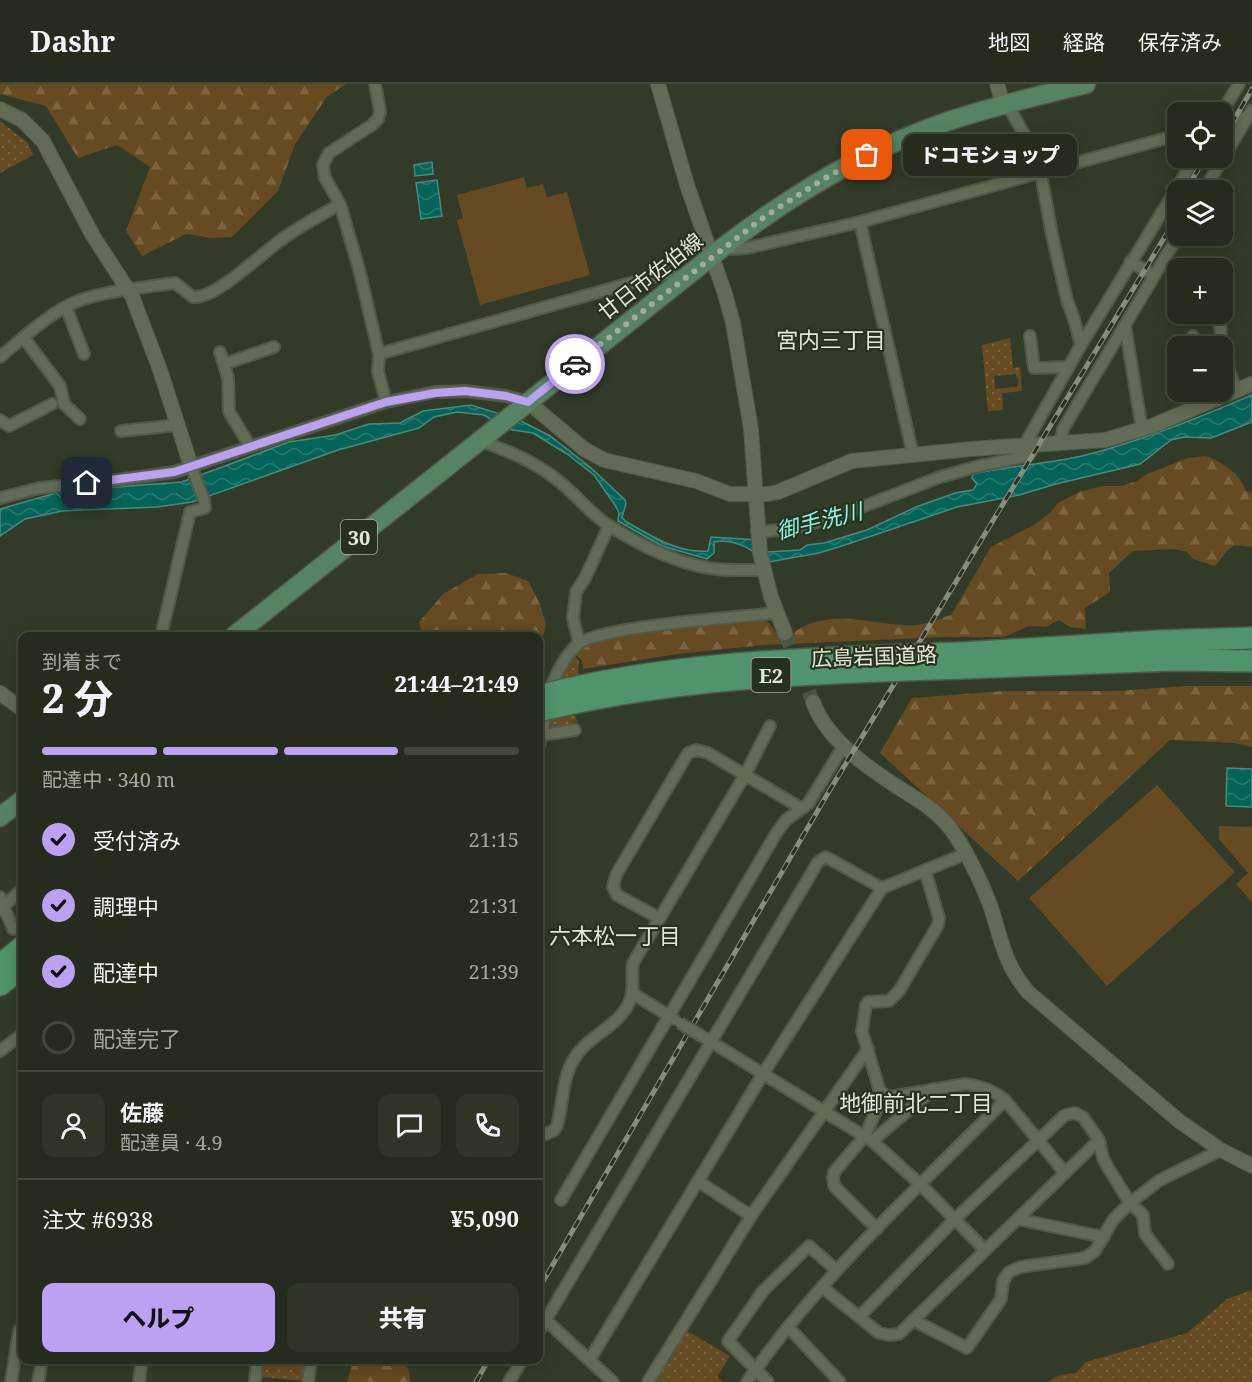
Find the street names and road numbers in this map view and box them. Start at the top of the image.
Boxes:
street label: 廿日市佐伯線 [592,226,708,326]
road number: 30 [341,520,377,554]
street label: 広島岩国道路 [811,640,937,672]
road number: E2 [752,658,790,692]

